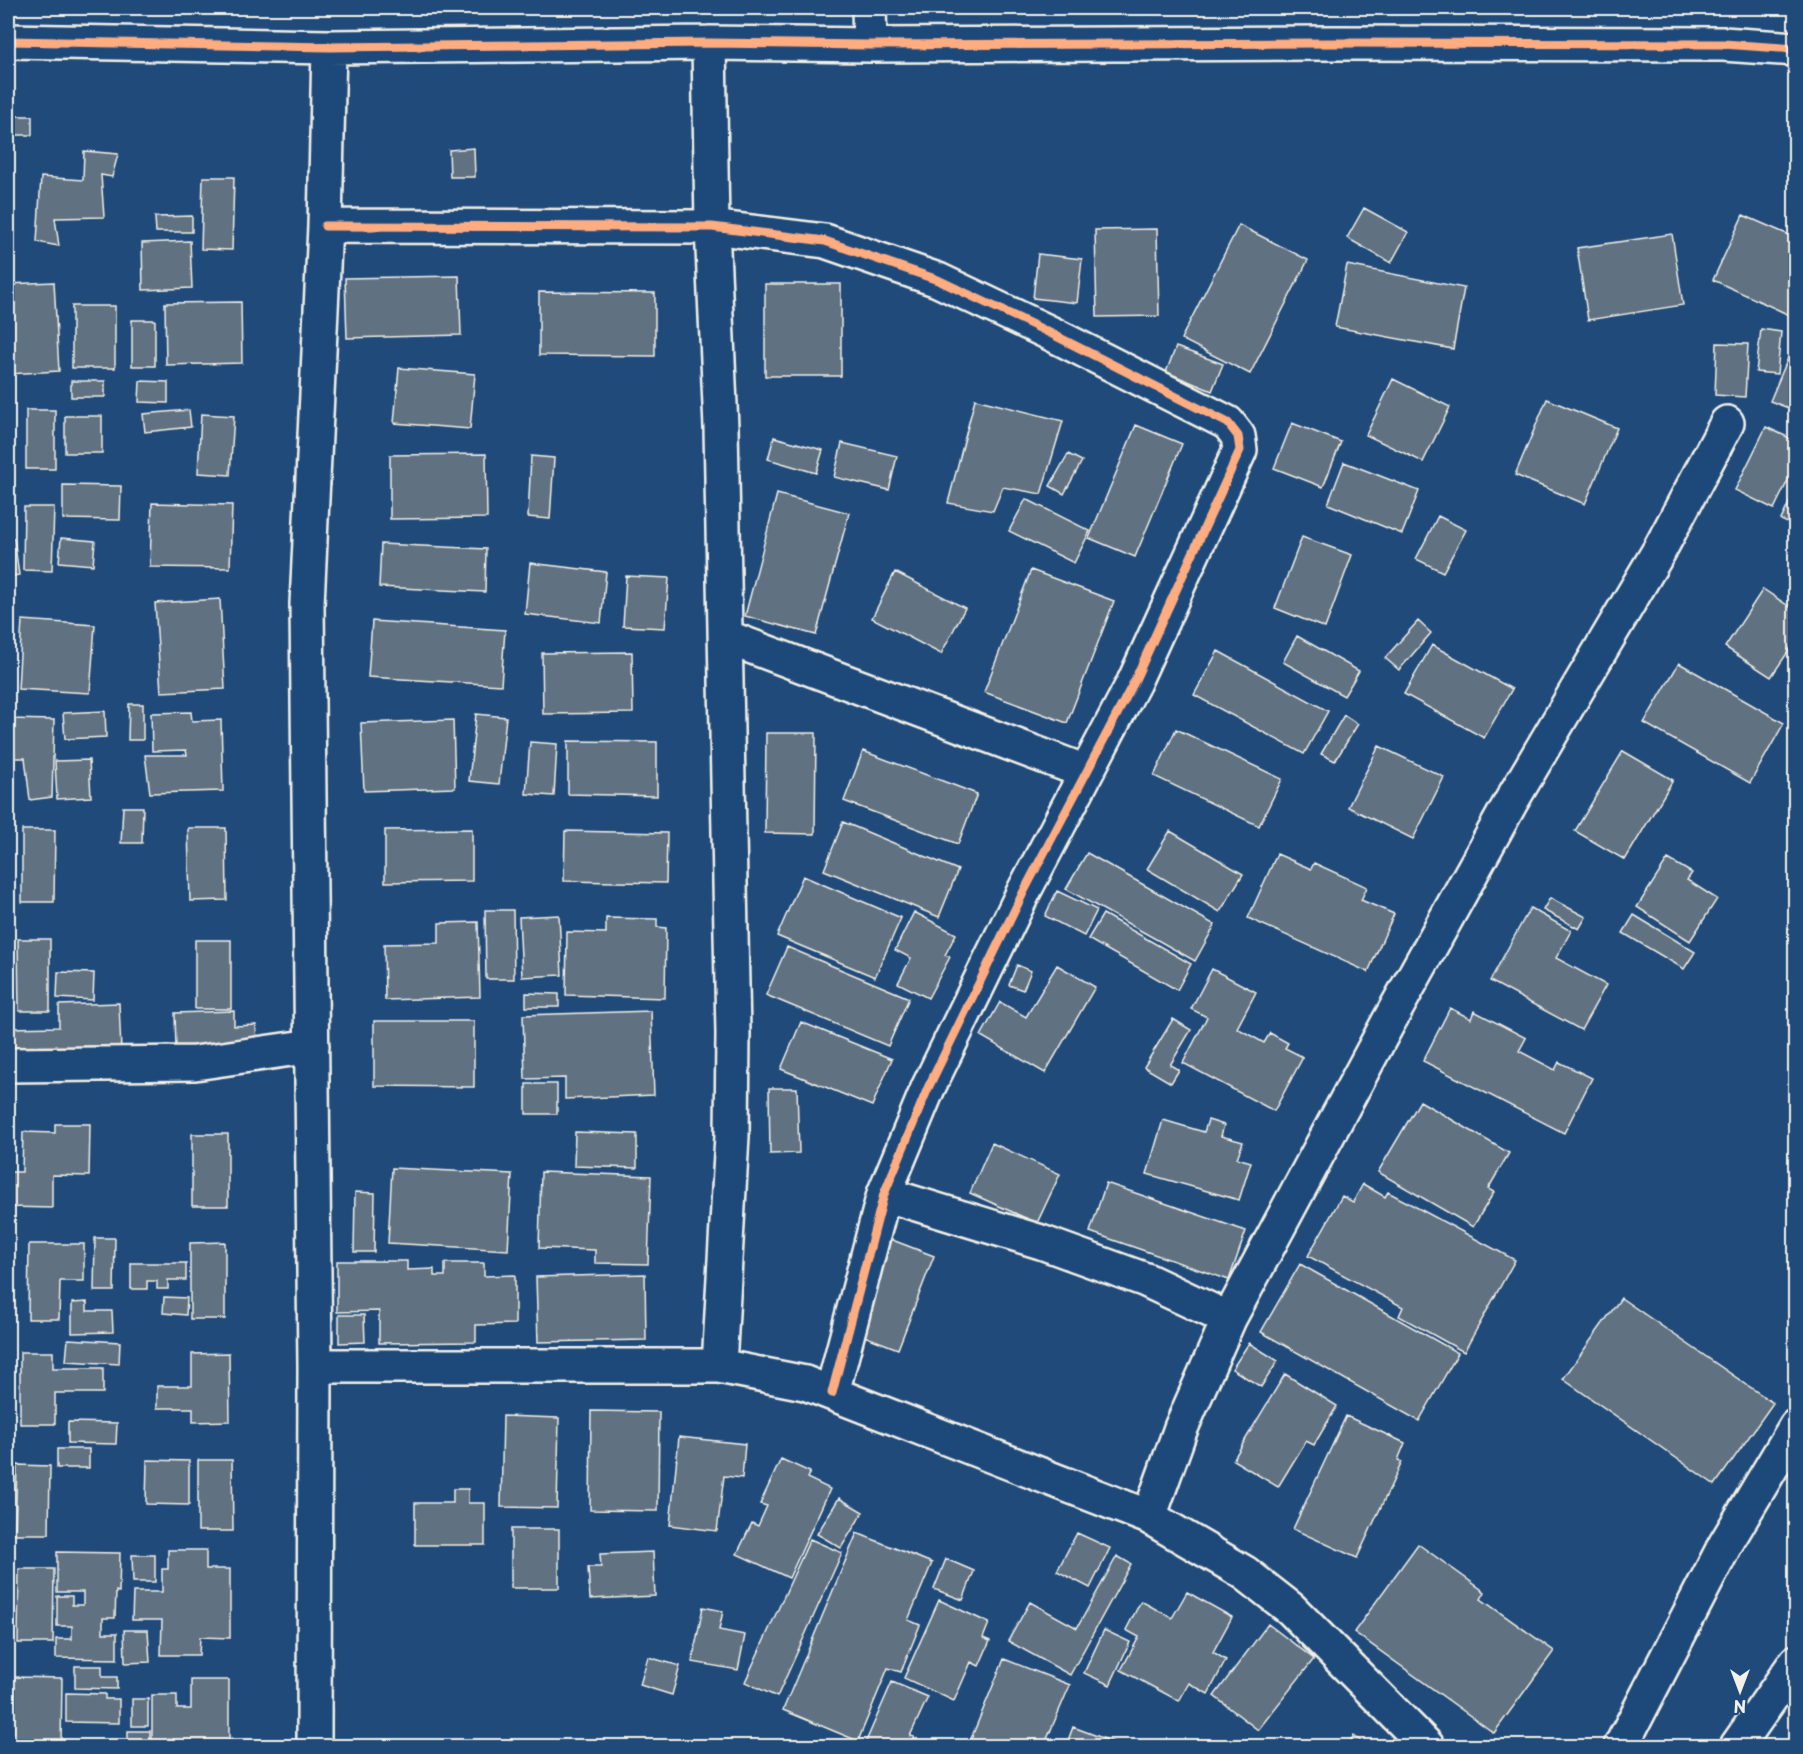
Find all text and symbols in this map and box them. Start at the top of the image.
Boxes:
north arrow [1710,1661,1770,1721]
text: N [1734,1695,1746,1719]

